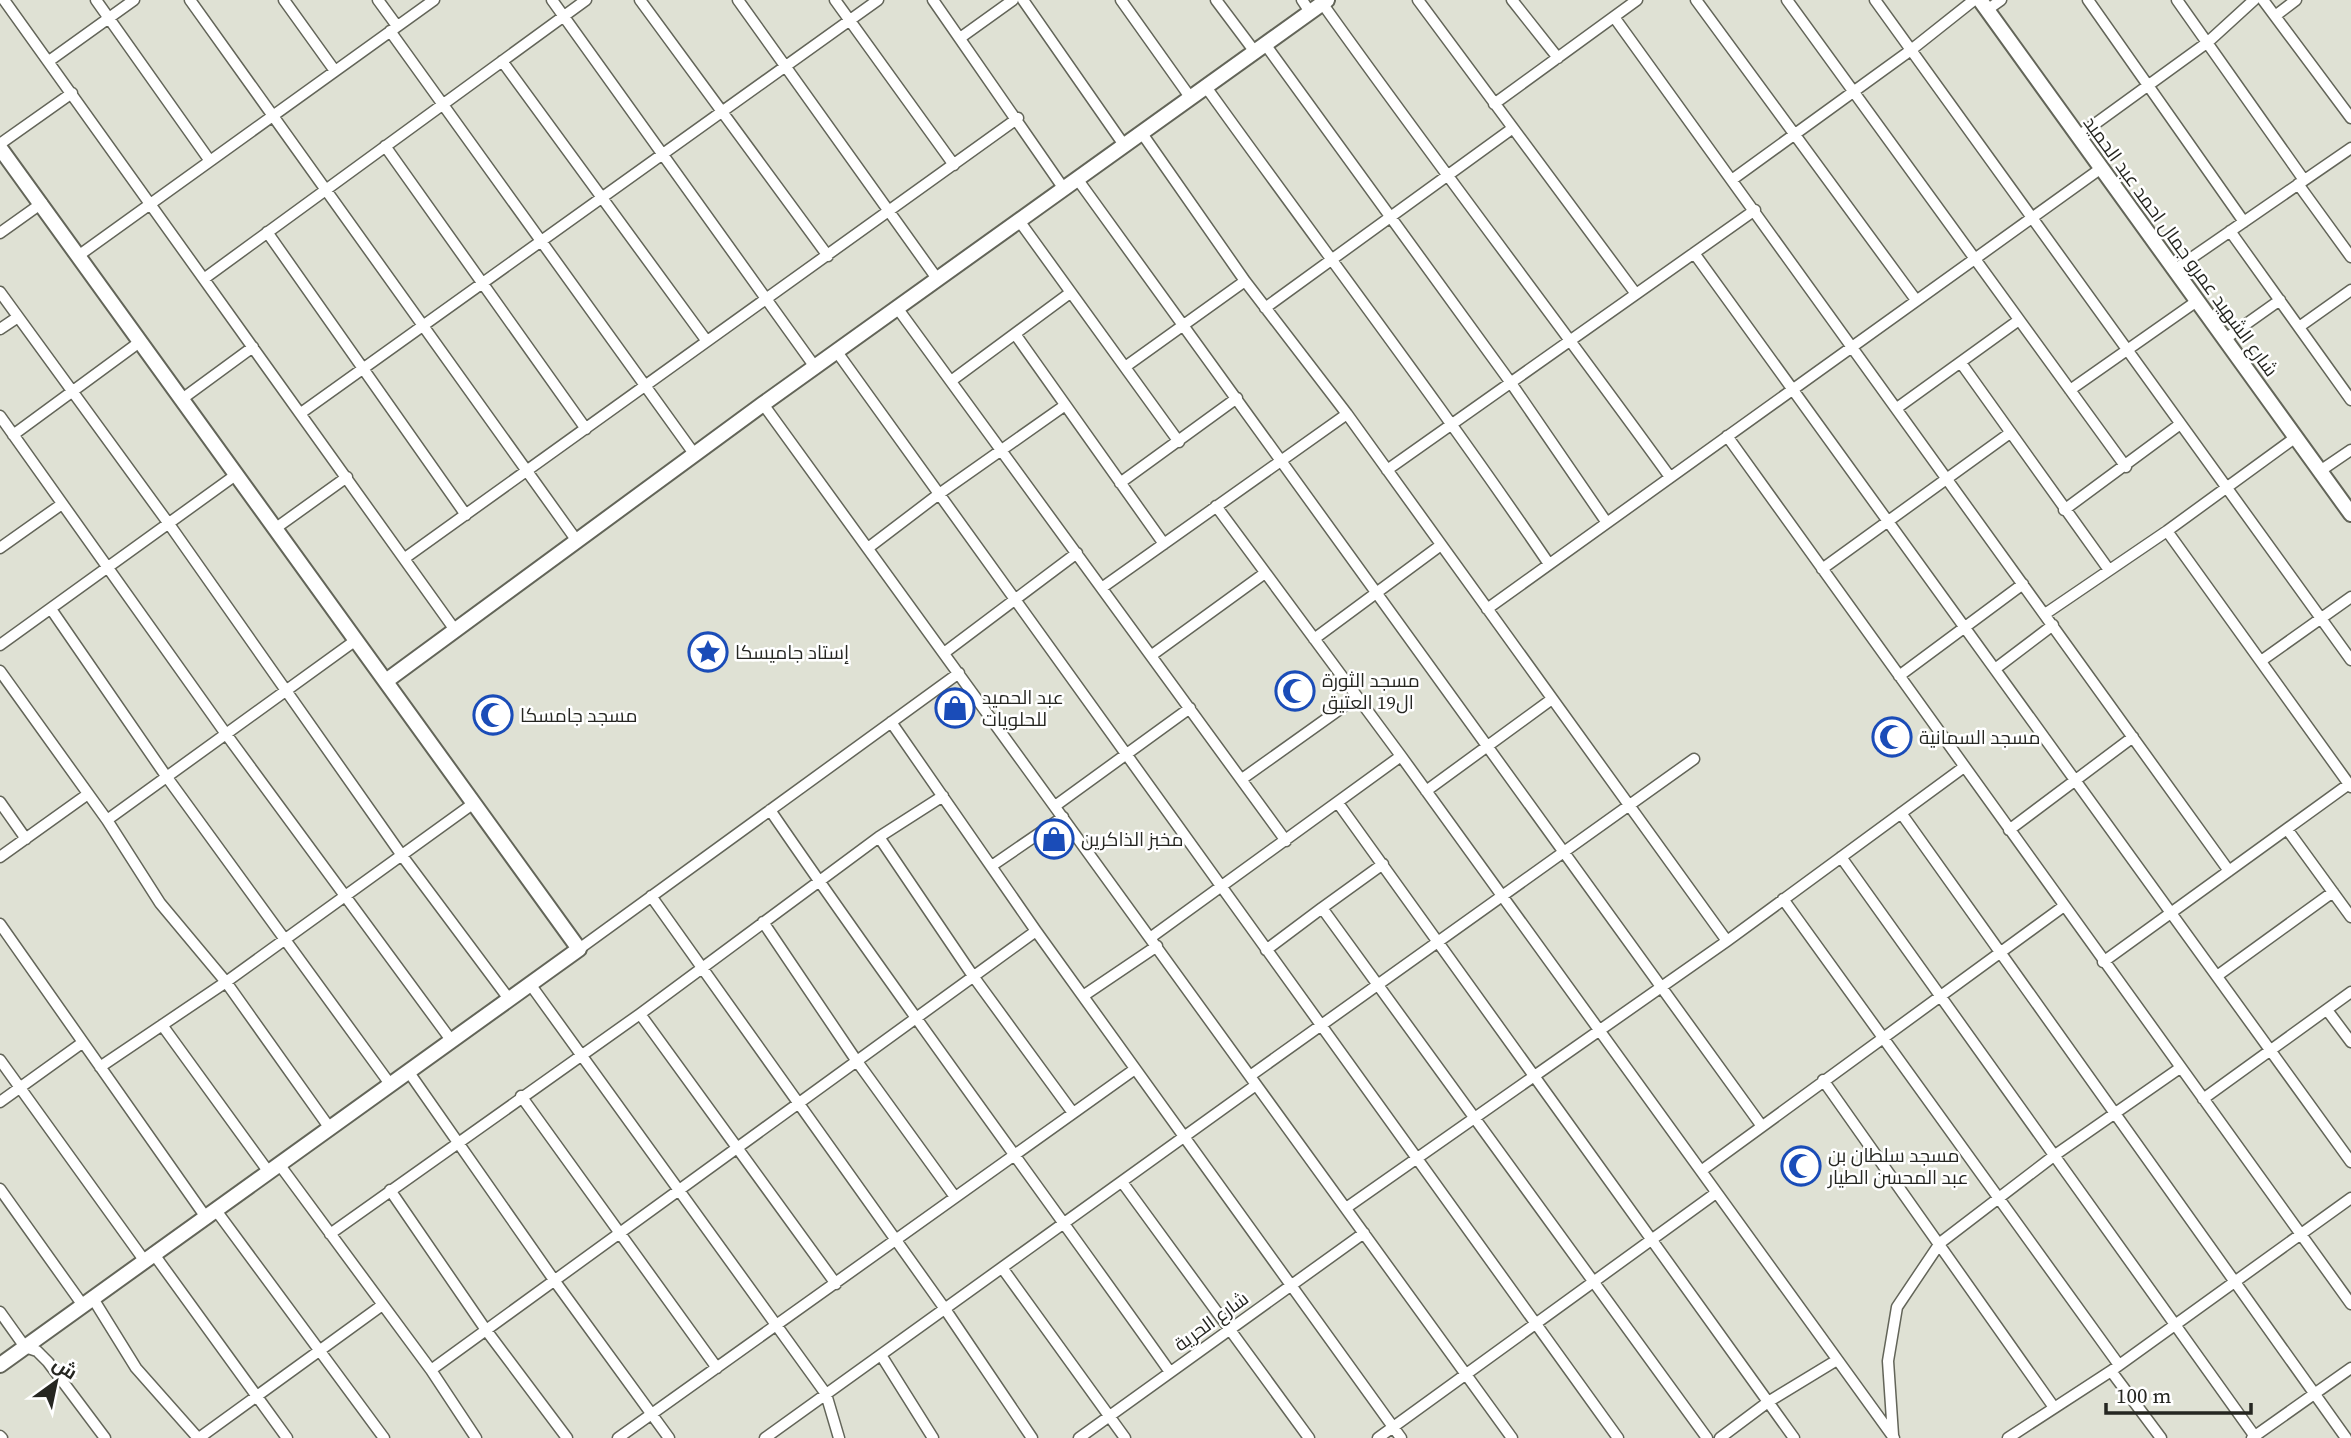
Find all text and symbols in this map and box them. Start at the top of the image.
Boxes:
street label: شارع الشهيد عمرو جمال احمد عبد الحميد [2077,110,2284,382]
place icon: إستاد جاميسكا [687,631,729,673]
place label: إستاد جاميسكا [735,639,849,665]
place label: مسجد الثورة ال19 العتيق [1322,667,1420,715]
mosque icon: مسجد الثورة ال19 العتيق [1274,670,1316,712]
place label: عبد الحميد للحلويات [982,684,1064,732]
shop icon: عبد الحميد للحلويات [934,687,976,729]
mosque icon: مسجد جامسكا [472,694,514,736]
place label: مسجد جامسكا [520,702,637,728]
mosque icon: مسجد السمانية [1871,716,1913,758]
place label: مسجد السمانية [1919,724,2040,750]
shop icon: مخبز الذاكرين [1033,818,1075,860]
place label: مخبز الذاكرين [1081,826,1183,852]
place label: مسجد سلطان بن عبد المحسن الطيار [1827,1142,1969,1190]
mosque icon: مسجد سلطان بن عبد المحسن الطيار [1780,1145,1822,1187]
street label: شارع الحرية [1168,1285,1254,1358]
north arrow [21,1347,91,1417]
text: ش [48,1350,83,1385]
scale bar [2106,1372,2251,1416]
text: 100 m [2116,1381,2171,1410]

